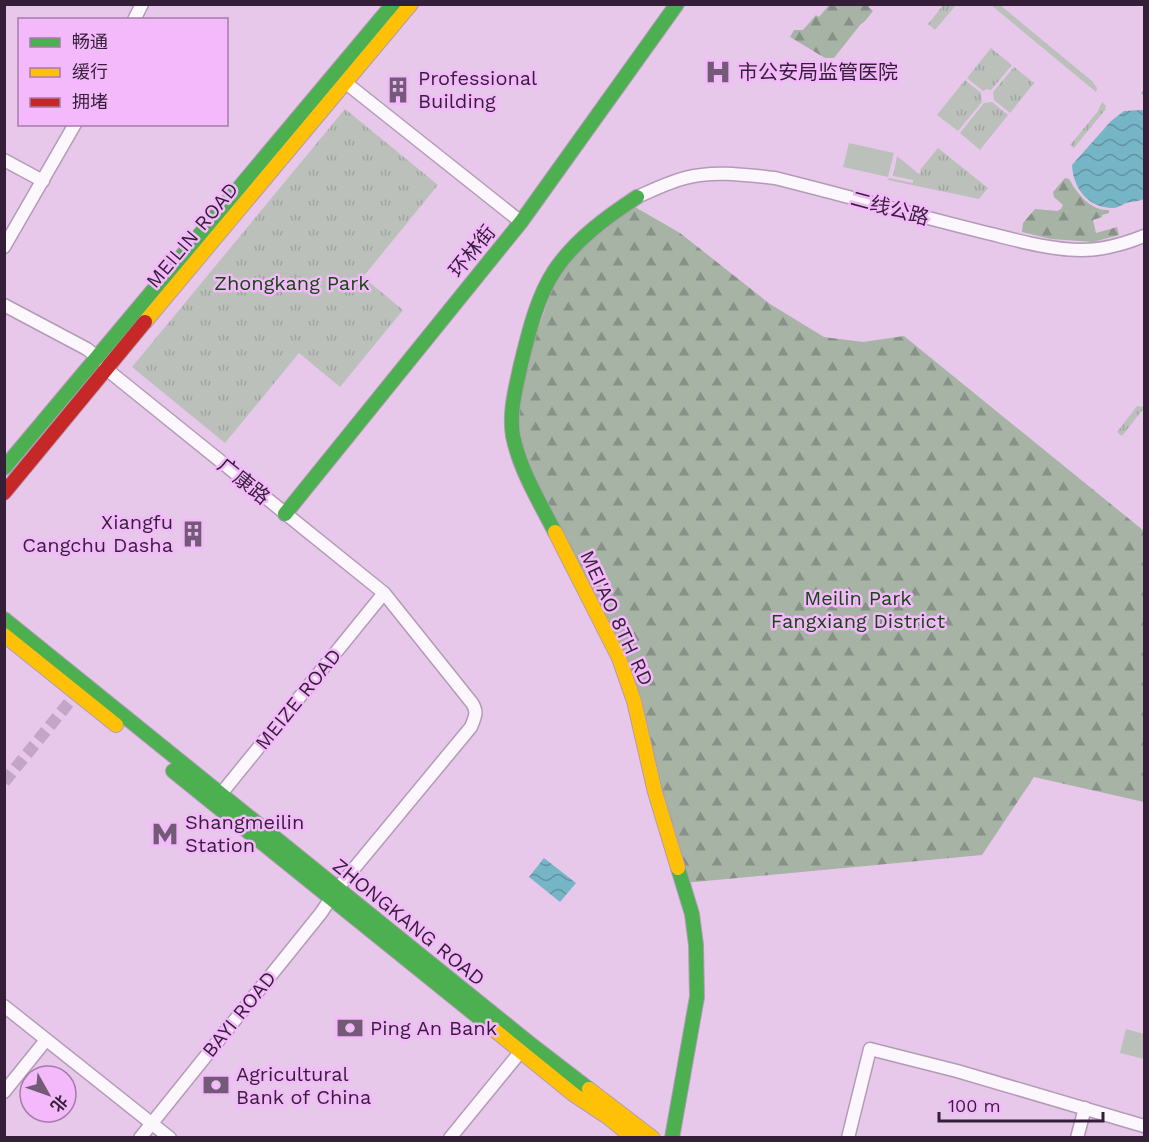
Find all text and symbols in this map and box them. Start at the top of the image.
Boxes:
legend [18,18,228,126]
text: 畅通 [72,31,108,52]
hospital icon: 市公安局监管医院 [703,57,733,87]
place label: 市公安局监管医院 [738,60,898,84]
text: 缓行 [72,61,108,82]
place label: Professional Building [418,66,537,113]
building icon: Professional Building [383,75,413,105]
text: 拥堵 [72,91,108,112]
street label: MEILIN ROAD [141,177,243,293]
street label: 二线公路 [848,186,932,230]
street label: 环林街 [444,220,500,282]
park label: Zhongkang Park [214,271,370,295]
street label: 广康路 [213,453,275,509]
place label: Xiangfu Cangchu Dasha [22,510,173,557]
building icon: Xiangfu Cangchu Dasha [178,519,208,549]
street label: MEI'AO 8TH RD [575,547,659,689]
park label: Meilin Park Fangxiang District [771,586,946,633]
street label: MEIZE ROAD [250,644,346,754]
place label: Shangmeilin Station [185,810,304,857]
metro station icon: Shangmeilin Station [150,819,180,849]
street label: ZHONGKANG ROAD [328,853,490,991]
street label: BAYI ROAD [197,966,281,1062]
bank icon: Ping An Bank [335,1013,365,1043]
place label: Ping An Bank [370,1016,497,1040]
place label: Agricultural Bank of China [236,1062,371,1109]
north arrow [18,1064,78,1124]
bank icon: Agricultural Bank of China [201,1070,231,1100]
scale bar [939,1085,1102,1123]
text: 北 [47,1091,72,1116]
text: 100 m [948,1095,1001,1116]

